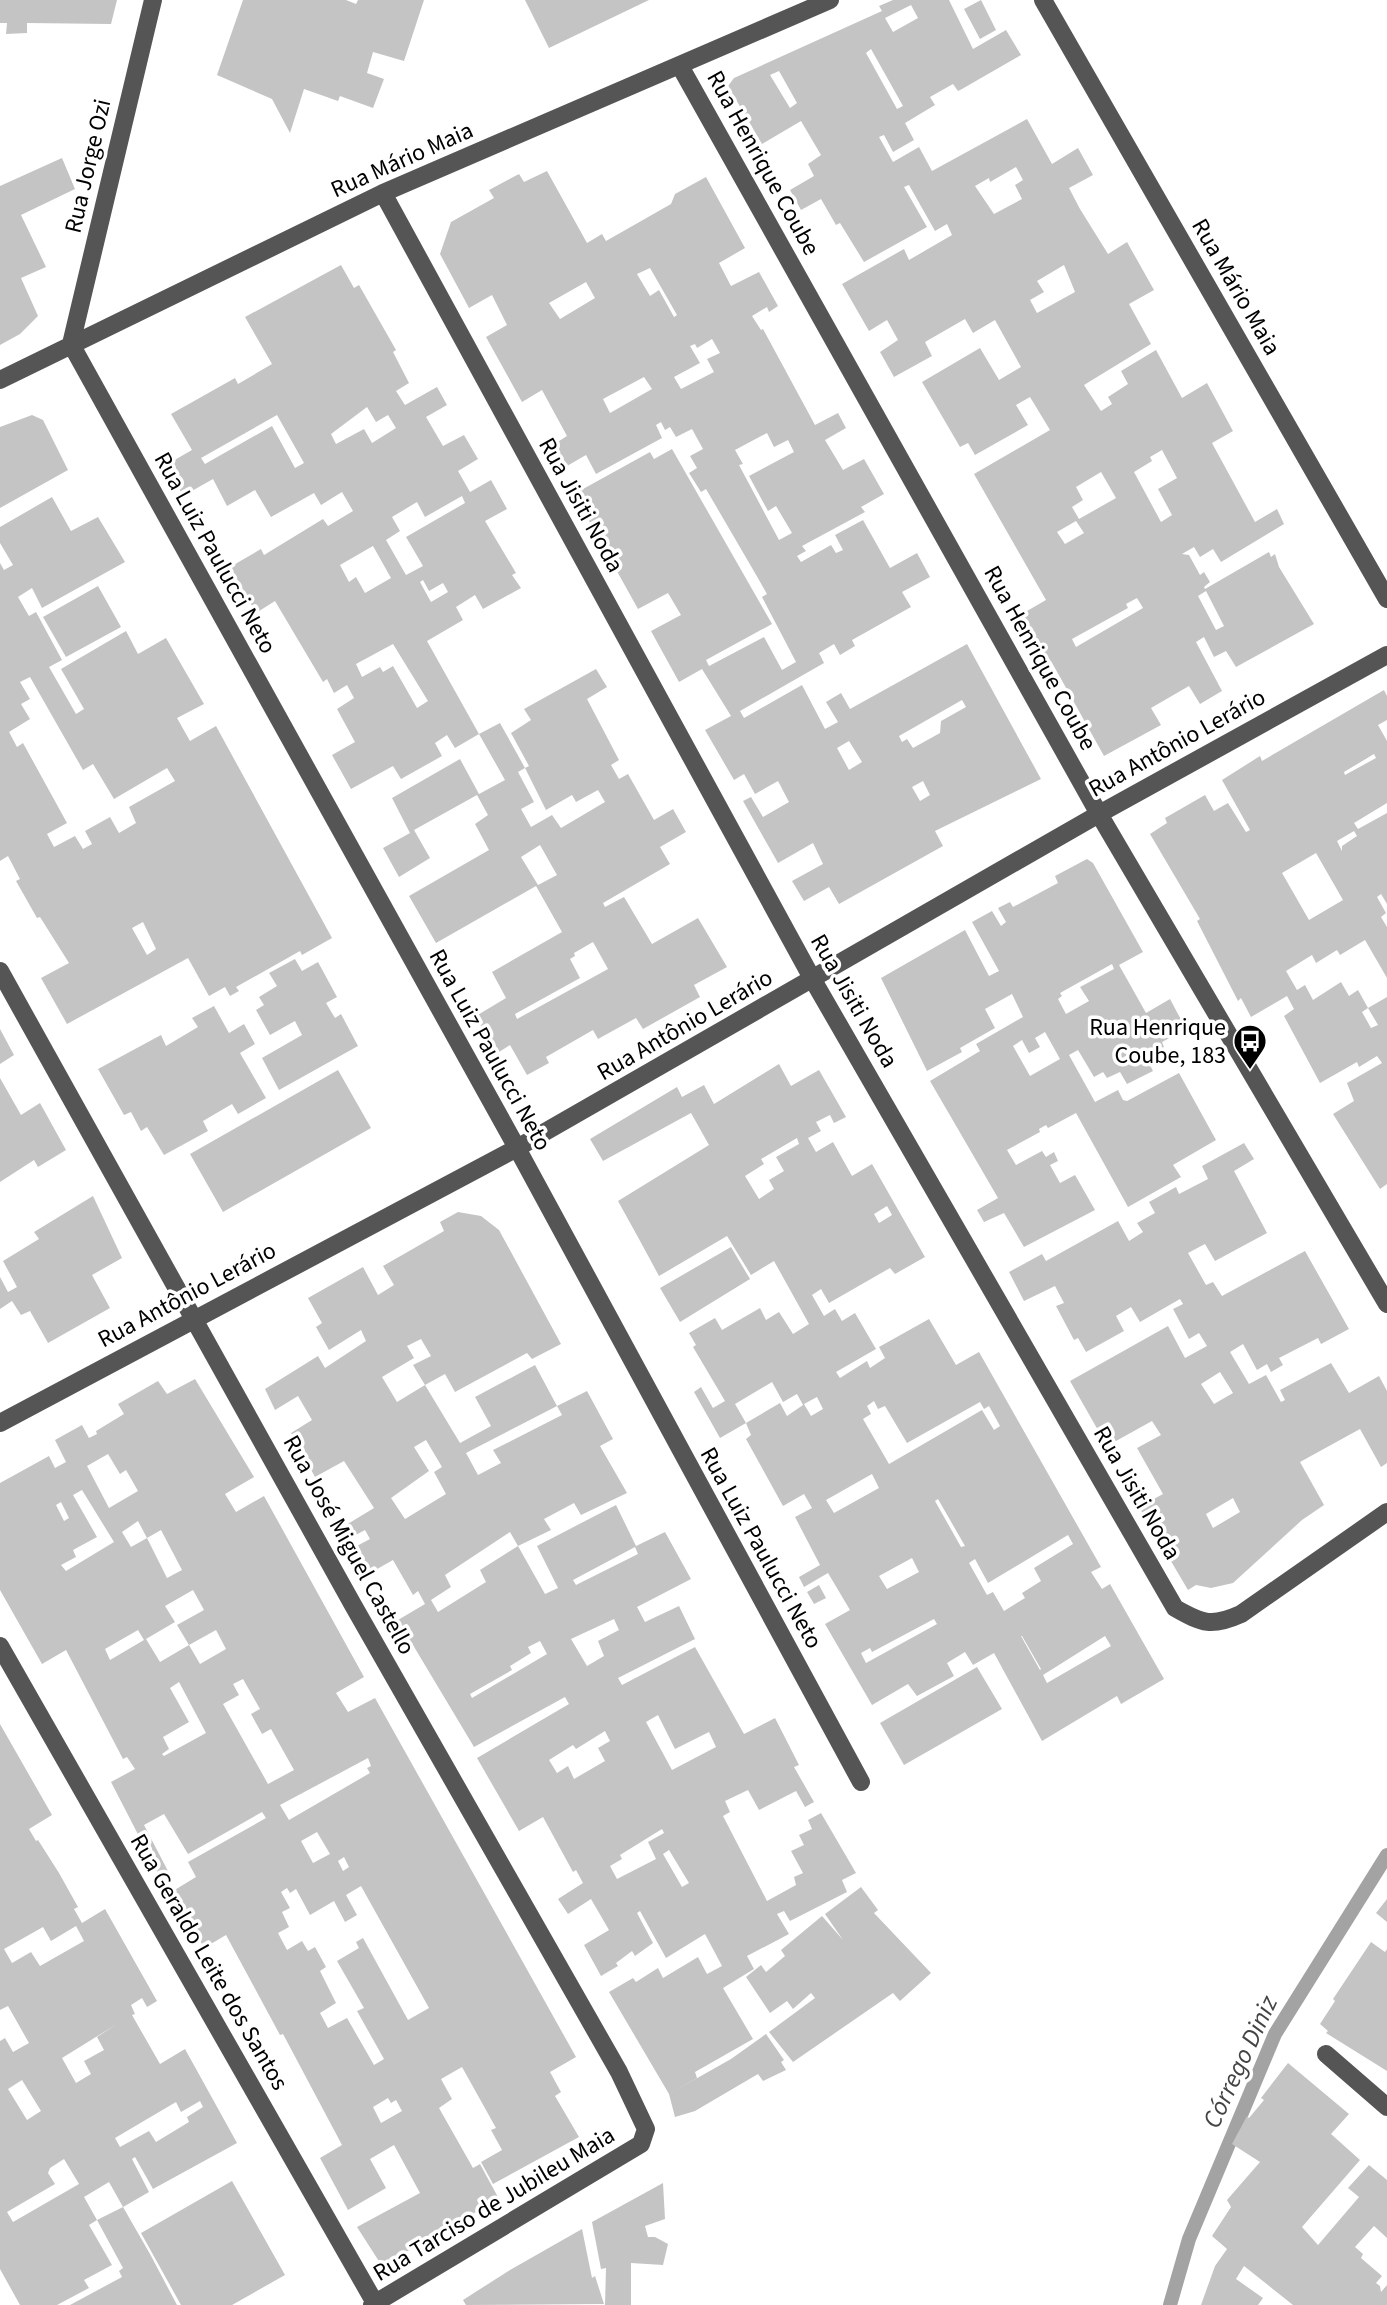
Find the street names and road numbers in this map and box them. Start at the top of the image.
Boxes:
street label: Rua Henrique Coube [698,64,828,262]
street label: Rua Jorge Ozi [56,96,120,236]
street label: Rua Mário Maia [325,113,479,207]
street label: Rua Mário Maia [1183,212,1289,362]
street label: Rua Jisiti Noda [529,431,633,579]
street label: Rua Luiz Paulucci Neto [145,446,285,660]
street label: Rua Henrique Coube [975,559,1105,757]
street label: Rua Antônio Lerário [1082,680,1272,806]
street label: Rua Jisiti Noda [801,927,907,1075]
street label: Rua Luiz Paulucci Neto [420,943,560,1157]
street label: Rua Antônio Lerário [591,960,779,1090]
street label: Rua Antônio Lerário [91,1233,283,1357]
street label: Rua Jisiti Noda [1084,1419,1190,1567]
street label: Rua José Miguel Castello [274,1429,424,1661]
street label: Rua Luiz Paulucci Neto [691,1441,831,1655]
street label: Rua Geraldo Leite dos Santos [121,1827,297,2097]
street label: Rua Tarciso de Jubileu Maia [366,2118,622,2290]

